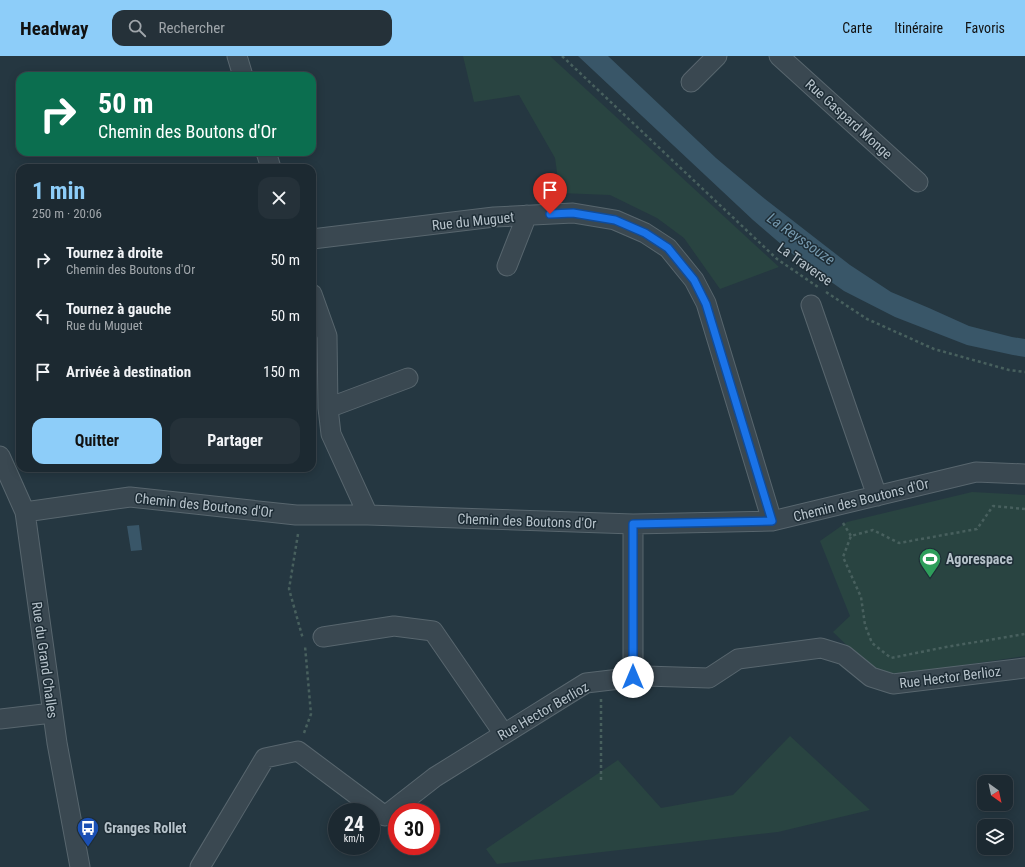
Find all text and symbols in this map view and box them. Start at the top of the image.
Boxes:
search box [112,10,392,46]
text: Headway [20,17,88,40]
icon: search [126,17,148,39]
text: Rechercher [158,19,225,37]
text: Carte [842,20,872,36]
text: Itinéraire [894,20,943,36]
text: Favoris [965,20,1005,36]
street label: Rue Gaspard Monge [802,76,896,162]
text: 50 m [98,87,154,120]
icon: right [32,88,84,140]
text: Chemin des Boutons d'Or [98,121,277,142]
pin [533,173,567,214]
text: 1 min [32,177,85,205]
button: close [258,177,300,219]
icon: arrive [539,179,561,201]
text: 250 m · 20:06 [32,206,102,221]
street label: Rue du Muguet [431,209,515,233]
water label: La Reyssouze [764,209,838,269]
street label: La Traverse [774,239,836,289]
text: Tournez à droite [66,244,163,262]
icon: right [32,249,54,271]
text: 50 m [270,251,300,269]
text: Chemin des Boutons d'Or [66,262,195,277]
text: Tournez à gauche [66,300,171,318]
icon: left [32,305,54,327]
text: 50 m [270,307,300,325]
text: Rue du Muguet [66,318,143,333]
icon: arrive [32,361,54,383]
text: Arrivée à destination [66,363,191,381]
text: 150 m [263,363,300,381]
button: Quitter [32,418,162,464]
button: Partager [170,418,300,464]
street label: Chemin des Boutons d'Or [792,475,930,525]
street label: Chemin des Boutons d'Or [134,490,274,520]
street label: Chemin des Boutons d'Or [457,511,597,531]
sports icon: Agorespace [917,546,943,579]
place label: Agorespace [946,551,1013,567]
street label: Rue du Grand Challes [29,601,61,719]
position arrow [612,656,654,698]
street label: Rue Hector Berlioz [898,663,1002,691]
street label: Rue Hector Berlioz [495,679,591,743]
north arrow [977,775,1013,811]
map controls [977,775,1013,855]
speed limit sign: 30 [388,803,440,855]
text: 24 [344,812,364,836]
bus stop icon: Granges Rollet [75,815,101,848]
button: layers [977,819,1013,855]
place label: Granges Rollet [104,820,186,836]
text: km/h [344,833,364,844]

